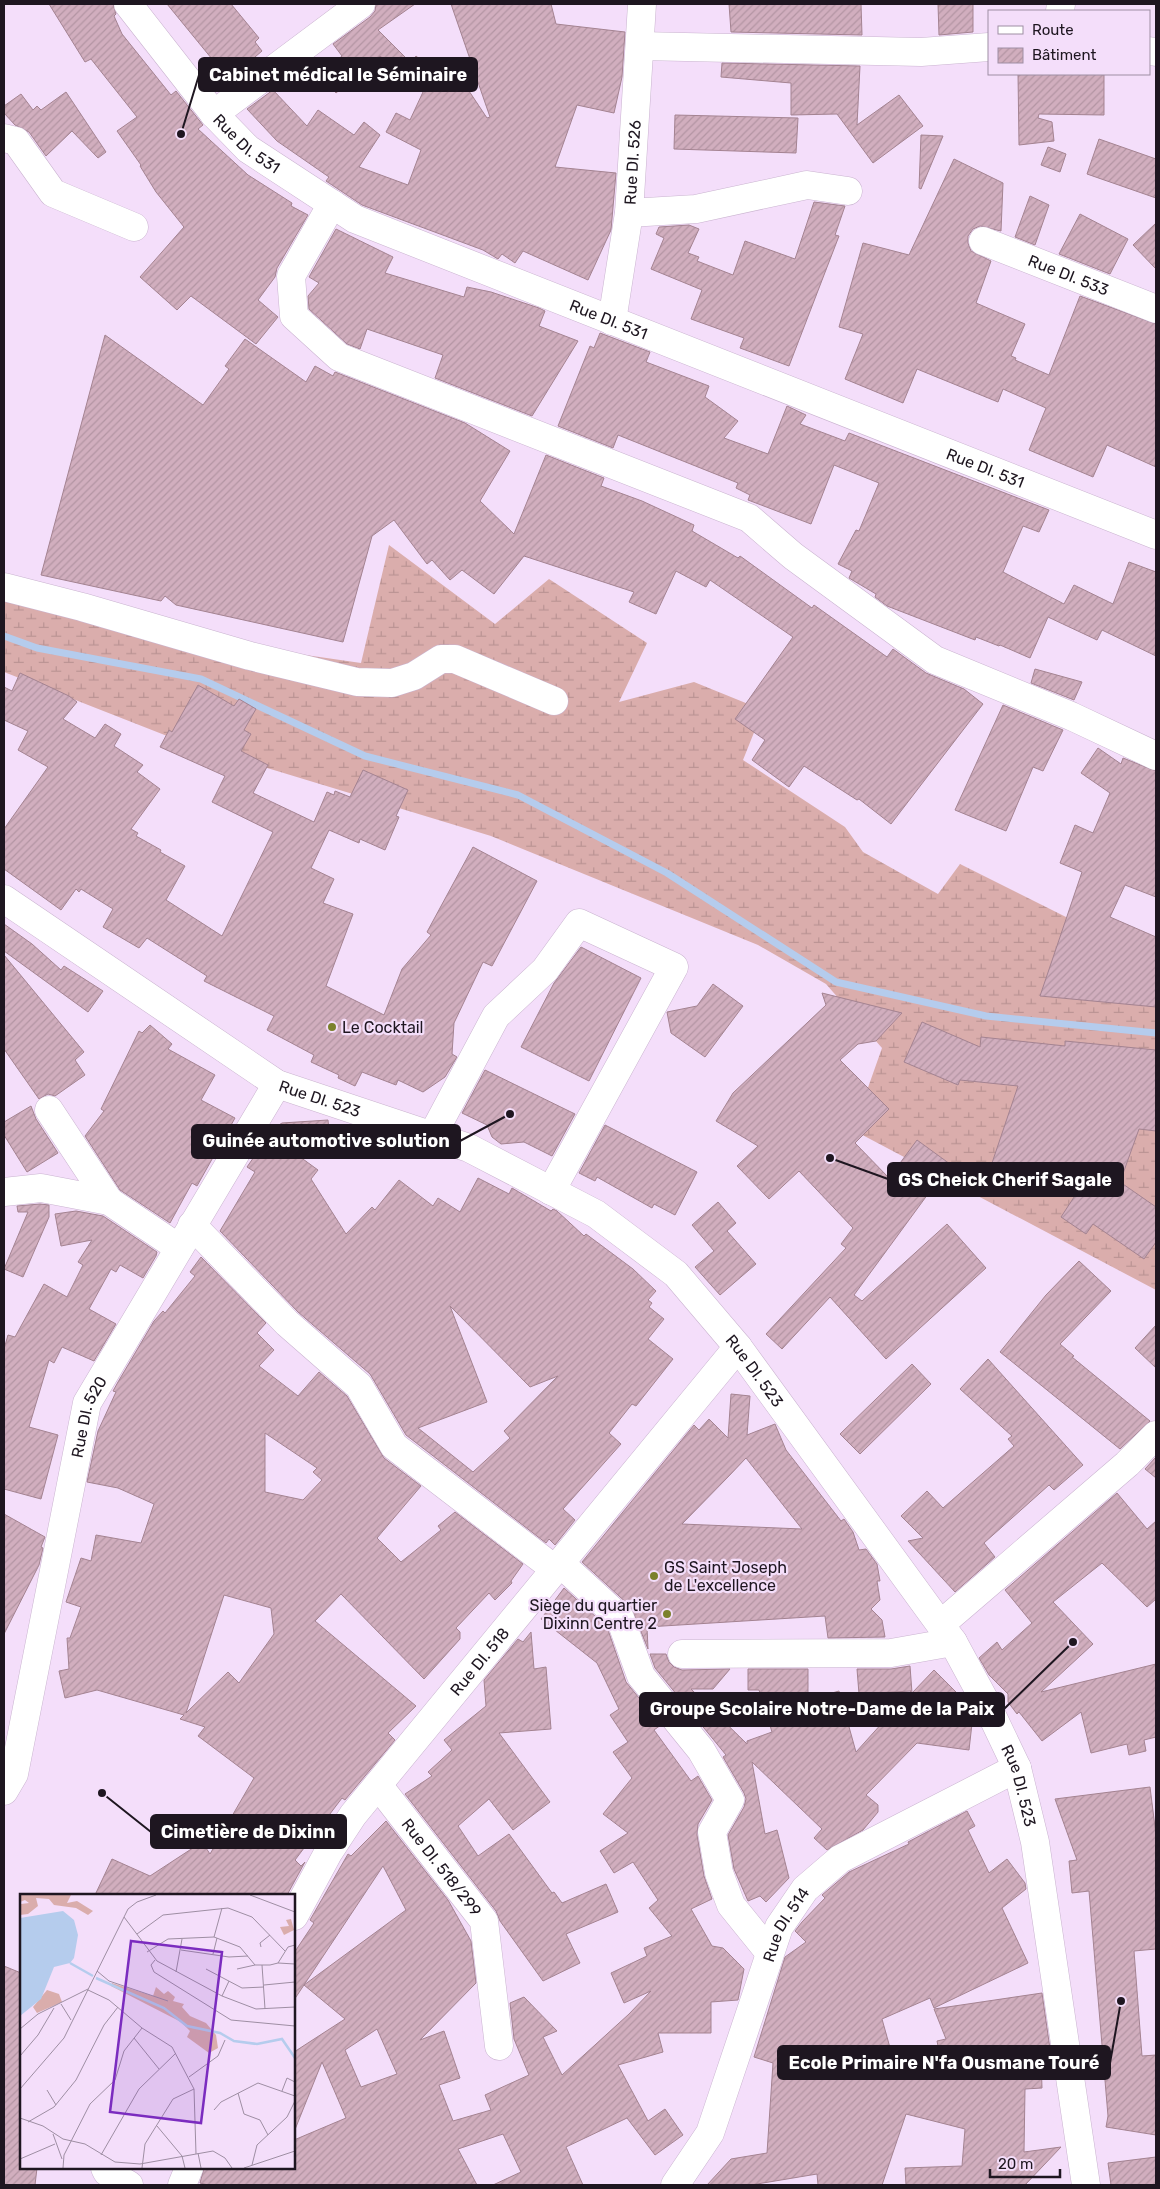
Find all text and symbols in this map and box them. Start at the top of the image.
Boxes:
legend [988,10,1150,75]
text: Route [1032,21,1074,39]
text: Bâtiment [1032,46,1096,64]
callout: Cabinet médical le Séminaire [199,58,477,91]
text: Cabinet médical le Séminaire [209,64,467,86]
street label: Rue DI. 531 [209,110,284,177]
street label: Rue DI. 526 [621,119,645,205]
street label: Rue DI. 533 [1025,251,1111,300]
street label: Rue DI. 531 [567,296,650,343]
street label: Rue DI. 531 [944,444,1027,492]
place label: Le Cocktail [342,1018,424,1037]
marker: Le Cocktail [326,1021,338,1033]
street label: Rue DI. 523 [277,1076,363,1121]
callout: Guinée automotive solution [192,1125,460,1158]
text: Guinée automotive solution [202,1130,450,1152]
callout: GS Cheick Cherif Sagale [888,1163,1123,1196]
text: GS Cheick Cherif Sagale [898,1169,1112,1191]
street label: Rue DI. 523 [722,1331,787,1411]
street label: Rue DI. 520 [67,1373,111,1459]
place label: GS Saint Joseph de L'excellence [664,1558,787,1595]
marker: GS Saint Joseph de L'excellence [648,1570,660,1582]
place label: Siège du quartier Dixinn Centre 2 [529,1596,657,1633]
marker: Siège du quartier Dixinn Centre 2 [661,1608,673,1620]
street label: Rue DI. 518 [446,1624,513,1700]
callout: Groupe Scolaire Notre-Dame de la Paix [640,1693,1004,1726]
text: Groupe Scolaire Notre-Dame de la Paix [650,1698,995,1720]
street label: Rue DI. 523 [997,1742,1040,1829]
callout: Cimetière de Dixinn [151,1815,346,1848]
street label: Rue DI. 518/299 [398,1815,485,1920]
text: Cimetière de Dixinn [161,1821,335,1843]
street label: Rue DI. 514 [759,1884,813,1964]
inset map [20,1894,295,2169]
callout: Ecole Primaire N'fa Ousmane Touré [778,2046,1110,2079]
text: Ecole Primaire N'fa Ousmane Touré [789,2052,1100,2074]
scale bar [990,2146,1060,2178]
text: 20 m [998,2155,1033,2173]

